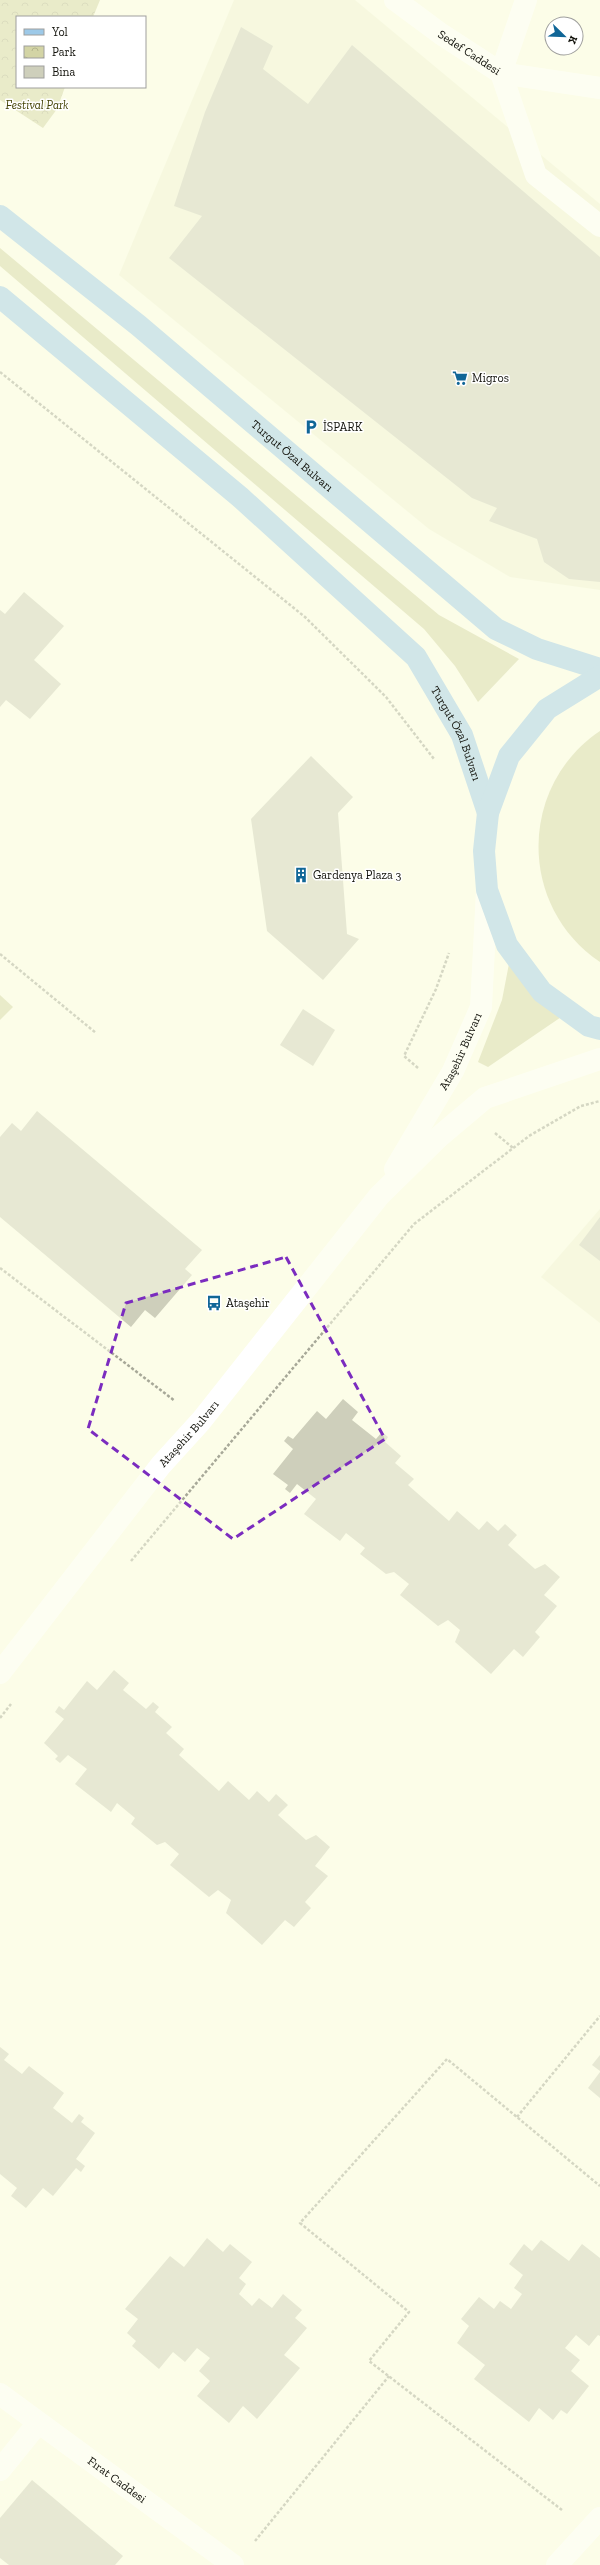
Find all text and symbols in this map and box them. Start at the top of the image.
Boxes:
legend [16,16,146,88]
north arrow [544,16,584,56]
text: Yol [51,25,68,39]
street label: Sedef Caddesi [435,27,504,78]
text: K [565,34,580,46]
text: Park [52,45,77,59]
text: Bina [52,65,75,79]
park label: Festival Park [6,98,69,112]
supermarket icon: Migros [451,369,469,387]
place label: Migros [472,371,509,385]
street label: Turgut Özal Bulvarı [248,417,336,495]
parking icon: İSPARK [302,418,320,436]
place label: İSPARK [323,420,363,434]
street label: Turgut Özal Bulvarı [428,684,484,783]
building icon: Gardenya Plaza 3 [292,866,310,884]
place label: Gardenya Plaza 3 [313,868,402,882]
street label: Ataşehir Bulvarı [436,1010,485,1092]
bus stop icon: Ataşehir [205,1294,223,1312]
place label: Ataşehir [226,1296,270,1310]
street label: Ataşehir Bulvarı [156,1397,222,1470]
street label: Fırat Caddesi [85,2454,149,2506]

